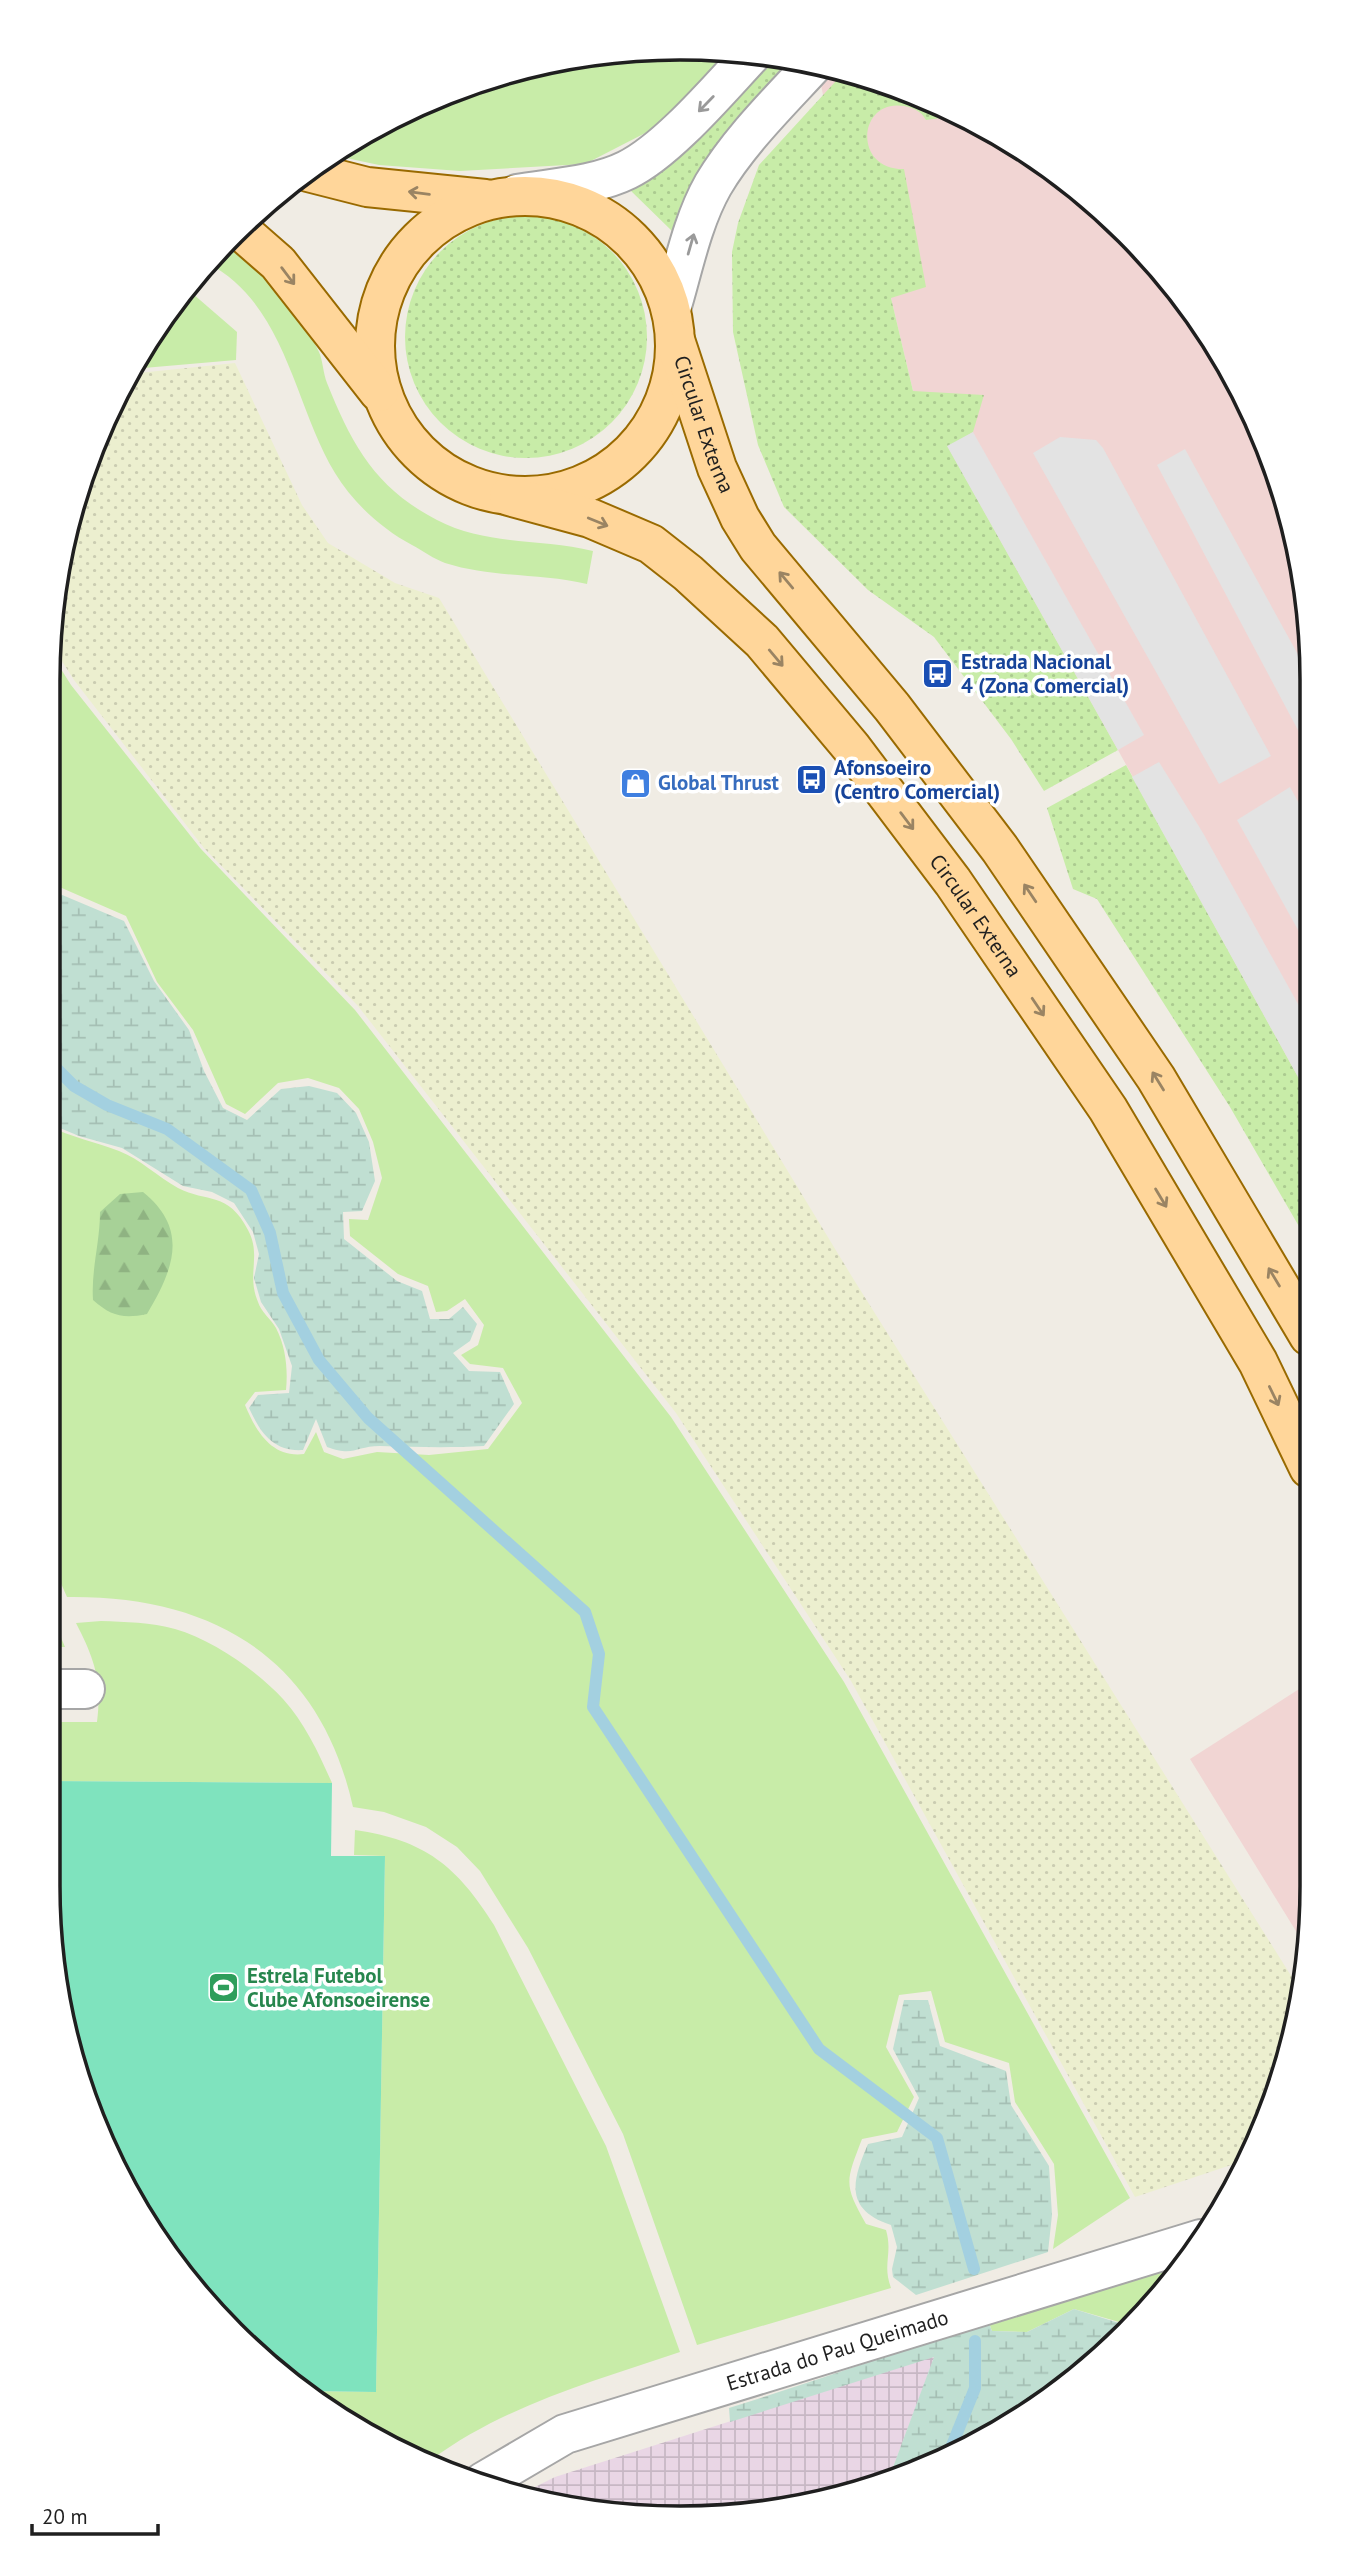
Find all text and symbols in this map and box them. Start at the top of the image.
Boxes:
one-way arrow [697,95,714,112]
one-way arrow [408,186,431,199]
one-way arrow [685,233,698,255]
one-way arrow [280,267,295,286]
street label: Circular Externa [668,352,741,497]
one-way arrow [586,516,608,529]
one-way arrow [778,571,794,589]
place label: Estrada Nacional 4 (Zona Comercial) [961,648,1129,699]
one-way arrow [768,649,784,667]
bus stop icon: Estrada Nacional 4 (Zona Comercial) [921,657,955,691]
place label: Afonsoeiro (Centro Comercial) [834,754,1000,805]
bus stop icon: Afonsoeiro (Centro Comercial) [794,763,828,797]
shop icon: Global Thrust [618,766,652,800]
place label: Global Thrust [658,769,780,796]
one-way arrow [900,811,915,830]
street label: Circular Externa [924,849,1028,982]
one-way arrow [1023,884,1037,903]
one-way arrow [1031,997,1045,1016]
one-way arrow [1150,1072,1164,1092]
one-way arrow [1154,1188,1168,1208]
one-way arrow [1267,1268,1281,1288]
one-way arrow [1267,1385,1281,1406]
place label: Estrela Futebol Clube Afonsoeirense [247,1962,430,2013]
sports icon: Estrela Futebol Clube Afonsoeirense [207,1971,241,2005]
street label: Estrada do Pau Queimado [723,2303,952,2397]
scale bar [32,2492,158,2536]
text: 20 m [42,2503,88,2530]

